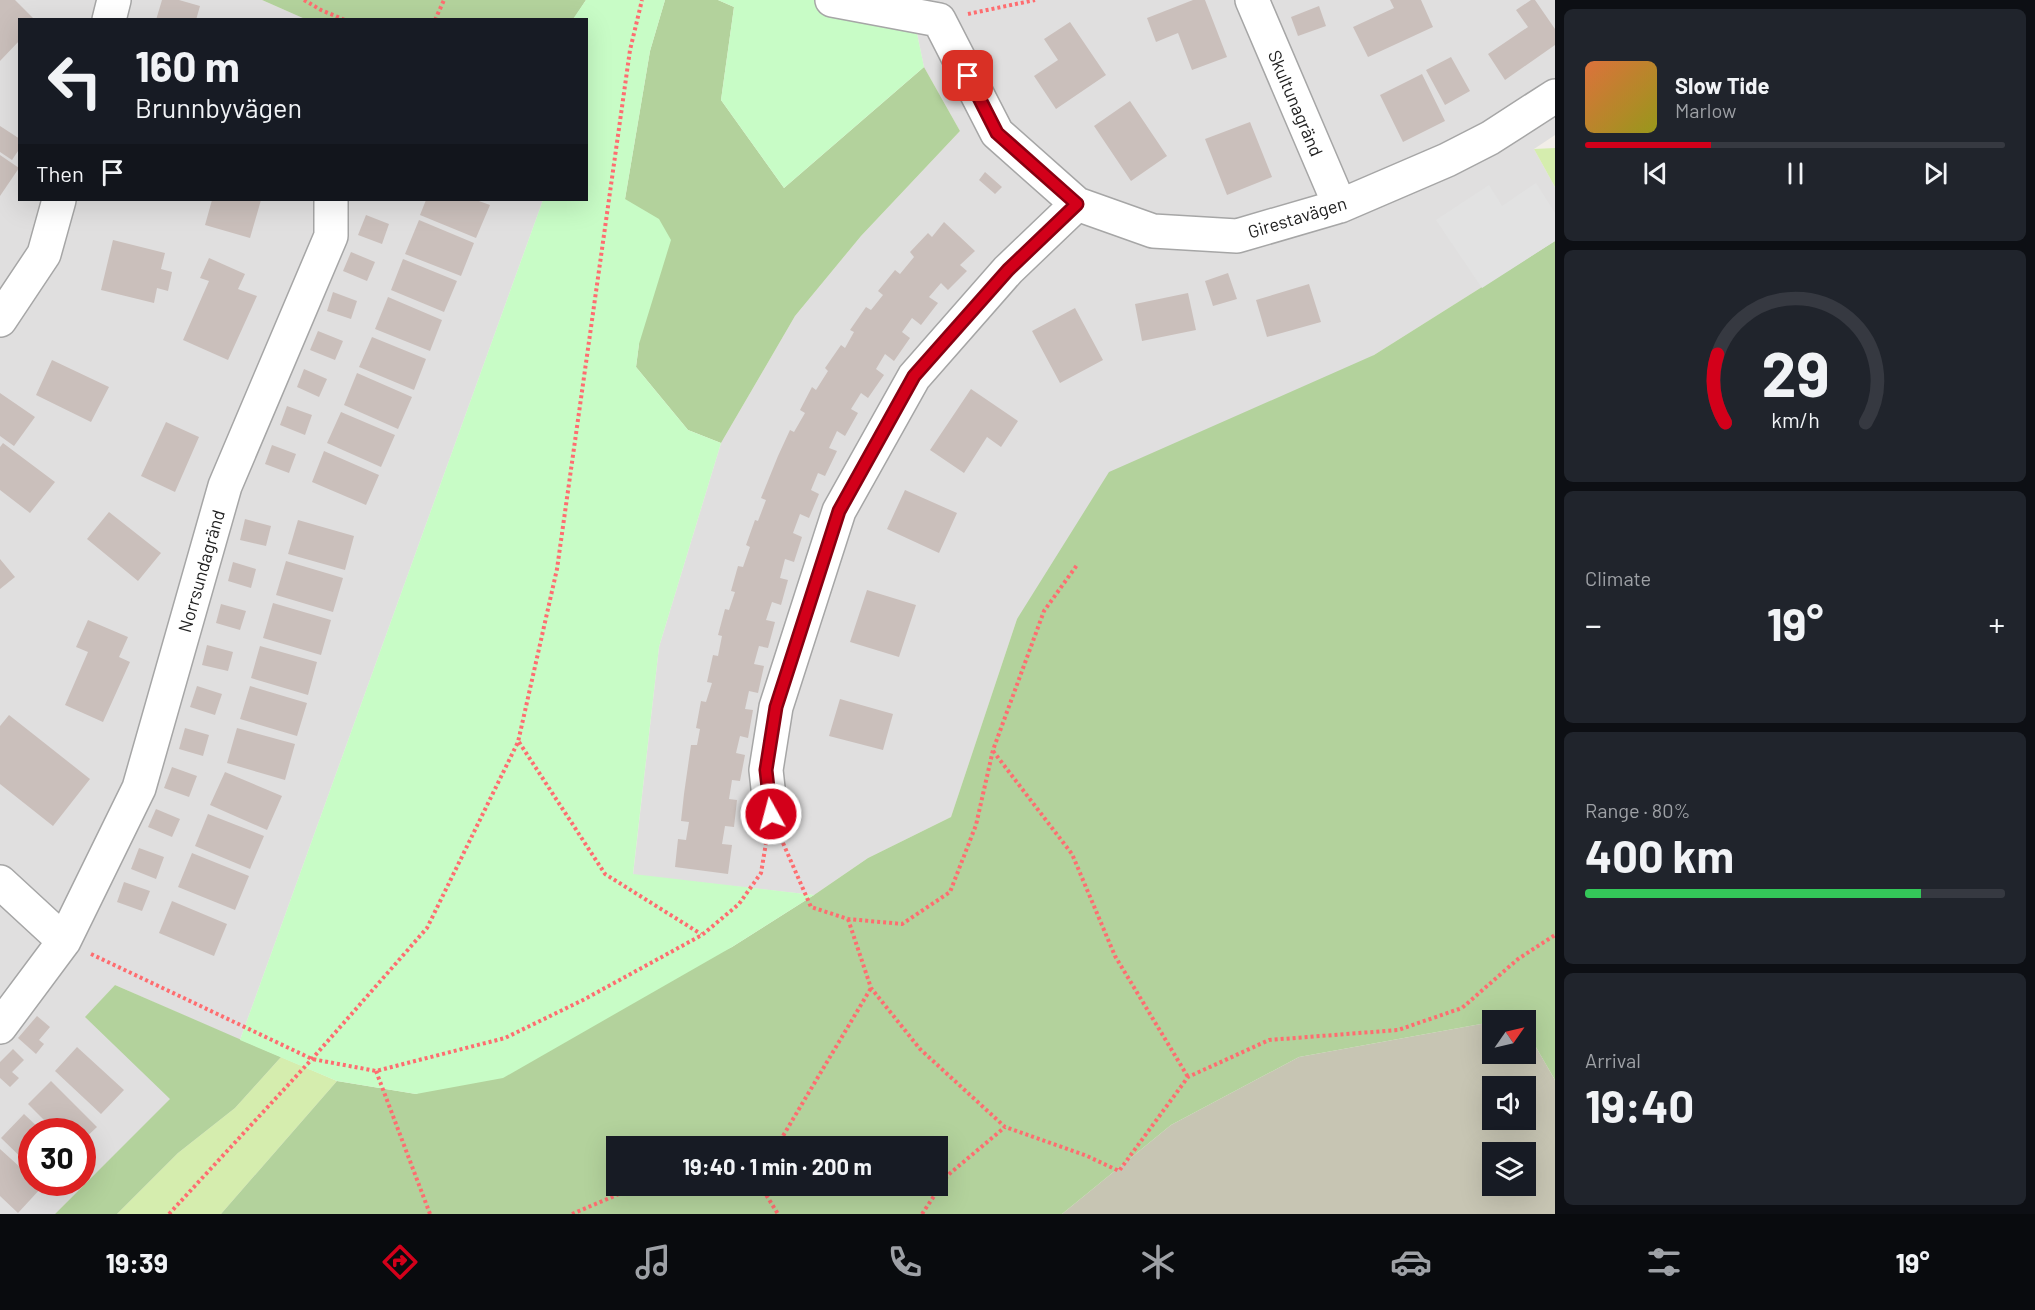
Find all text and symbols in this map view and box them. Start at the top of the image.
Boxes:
text: 160 m [135,40,240,90]
icon: left [36,42,114,120]
street label: Skultunagränd [1264,47,1328,159]
pin [942,50,993,101]
icon: arrive [951,59,984,92]
text: Slow Tide [1675,72,1770,98]
text: Brunnbyvägen [135,91,302,123]
text: Marlow [1675,98,1736,122]
icon: arrive [96,156,129,189]
icon: previous [1639,157,1672,190]
icon: pause [1779,157,1812,190]
icon: next [1919,157,1952,190]
text: Then [36,160,84,186]
street label: Girestavägen [1245,192,1349,242]
text: 29 [1761,335,1829,409]
text: km/h [1771,407,1819,432]
street label: Norrsundagränd [173,507,229,635]
text: Climate [1585,566,1651,590]
text: 19° [1767,596,1823,650]
text: − [1585,604,1602,644]
text: + [1989,604,2005,644]
position arrow [739,782,803,846]
text: Range · 80% [1585,798,1690,822]
text: 400 km [1585,828,1734,882]
north arrow [1482,1010,1536,1064]
map controls [1482,1010,1536,1196]
text: Arrival [1585,1048,1641,1072]
button: sound [1482,1076,1536,1130]
text: 19:40 [1585,1078,1694,1132]
speed limit sign: 30 [18,1118,96,1196]
button: layers [1482,1142,1536,1196]
text: 19:40 · 1 min · 200 m [682,1153,872,1179]
icon: directions [379,1241,421,1283]
icon: music [632,1241,674,1283]
icon: phone [884,1241,926,1283]
icon: climate [1137,1241,1179,1283]
icon: car [1390,1241,1432,1283]
icon: filters [1643,1241,1685,1283]
text: 19:39 [105,1246,168,1278]
text: 19° [1896,1246,1930,1278]

